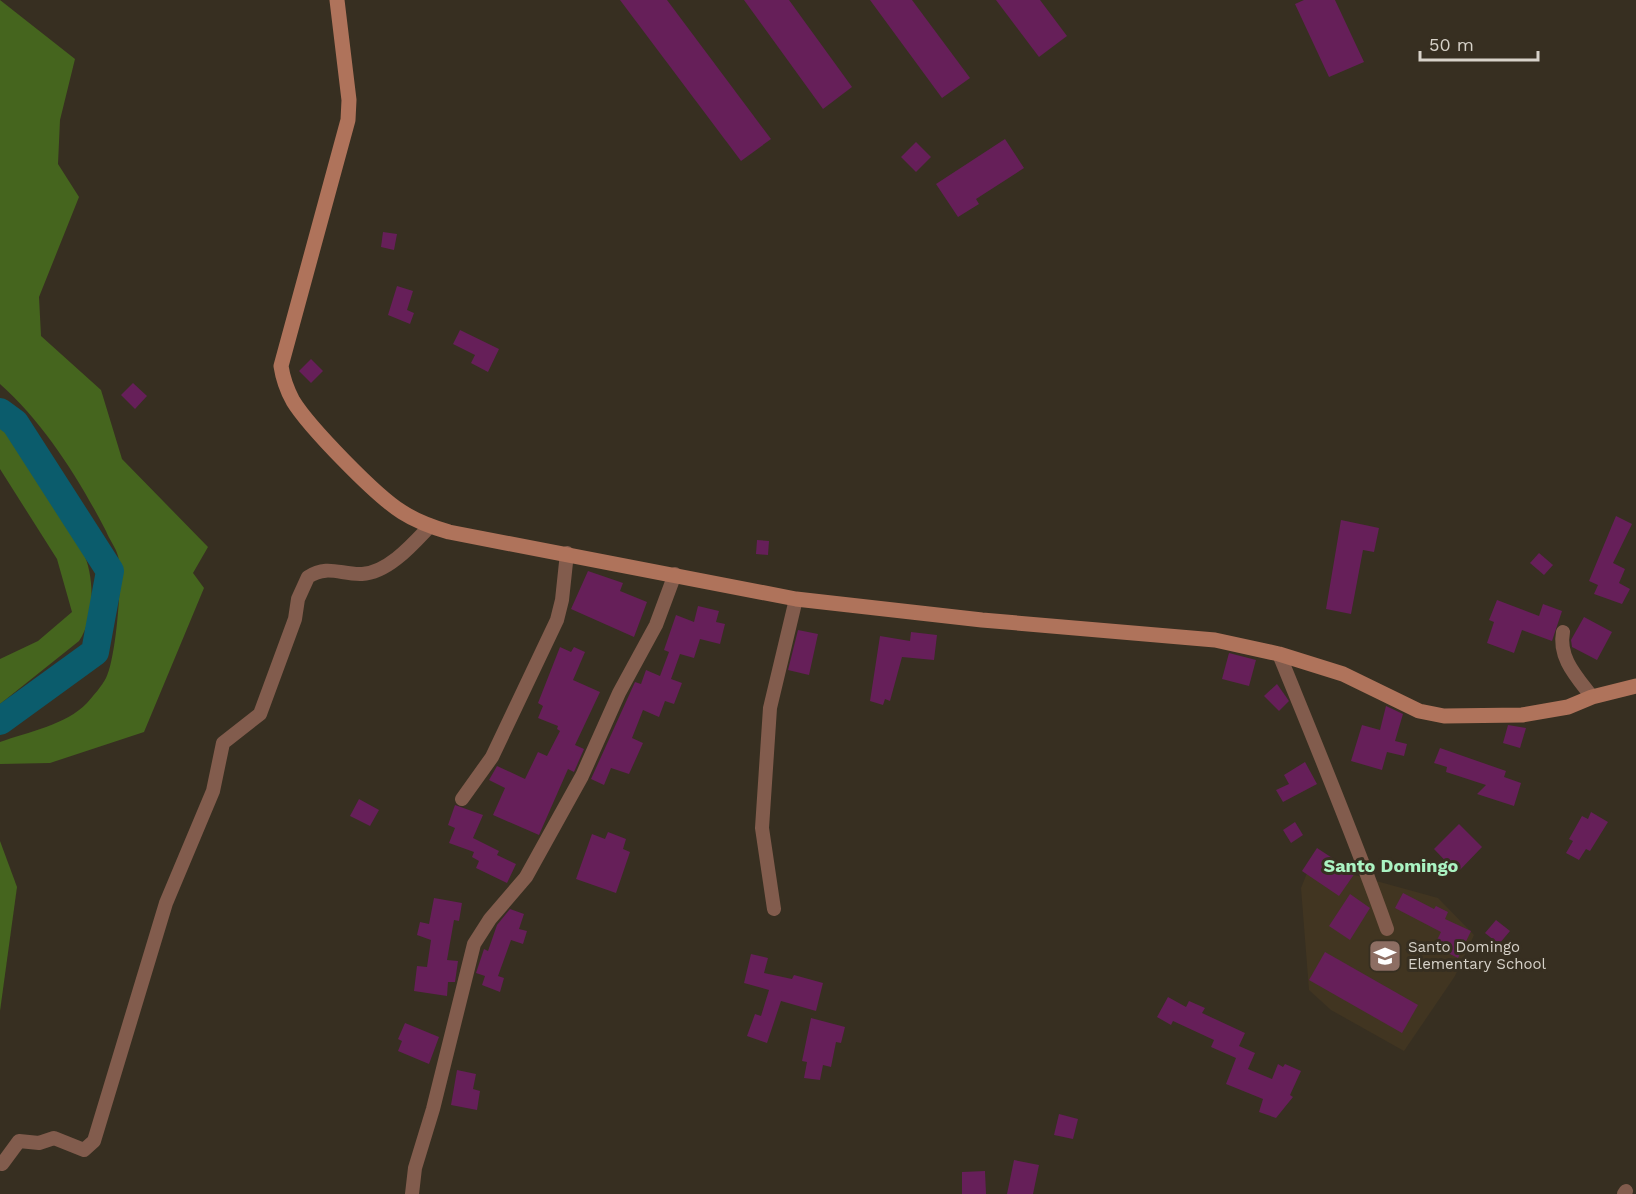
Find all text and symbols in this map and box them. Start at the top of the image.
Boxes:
scale bar [1420,24,1538,62]
text: 50 m [1429,34,1474,55]
district label: Santo Domingo [1324,855,1459,876]
school or university icon: Santo Domingo Elementary School [1367,938,1403,974]
place label: Santo Domingo Elementary School [1408,938,1547,973]

